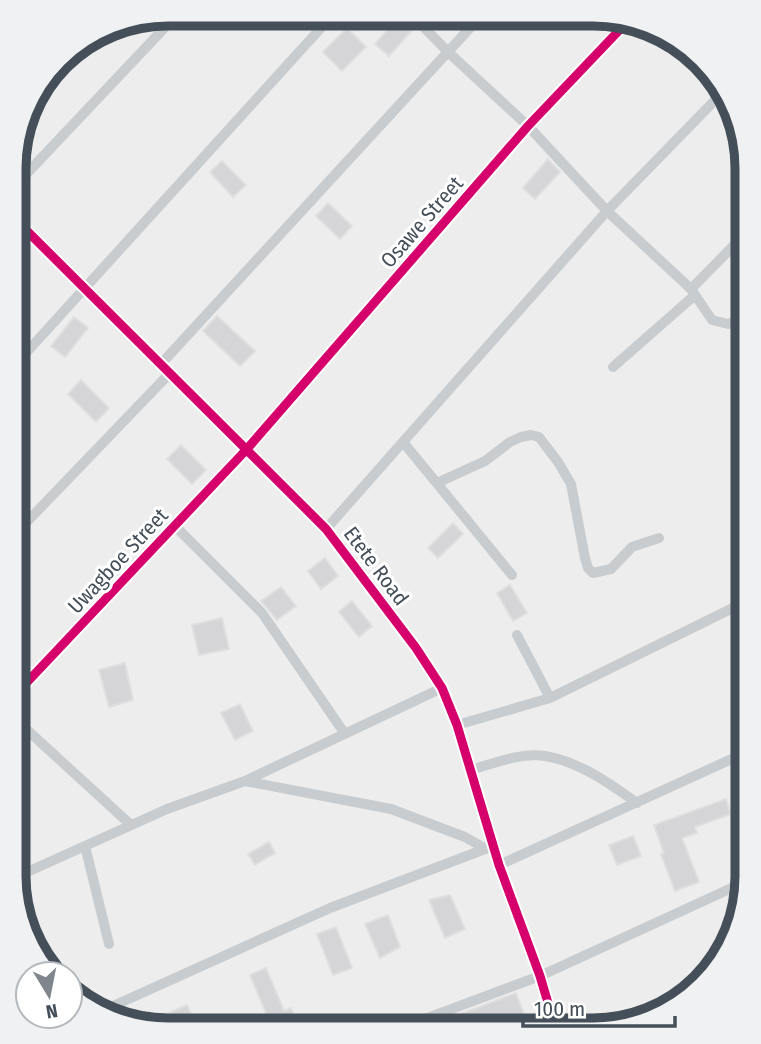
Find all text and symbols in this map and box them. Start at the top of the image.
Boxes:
street label: Osawe Street [375,171,469,273]
street label: Uwagboe Street [62,503,174,619]
street label: Etete Road [338,521,414,611]
north arrow [14,960,84,1030]
scale bar [523,984,675,1028]
text: 100 m [534,996,585,1022]
text: N [44,999,59,1024]

